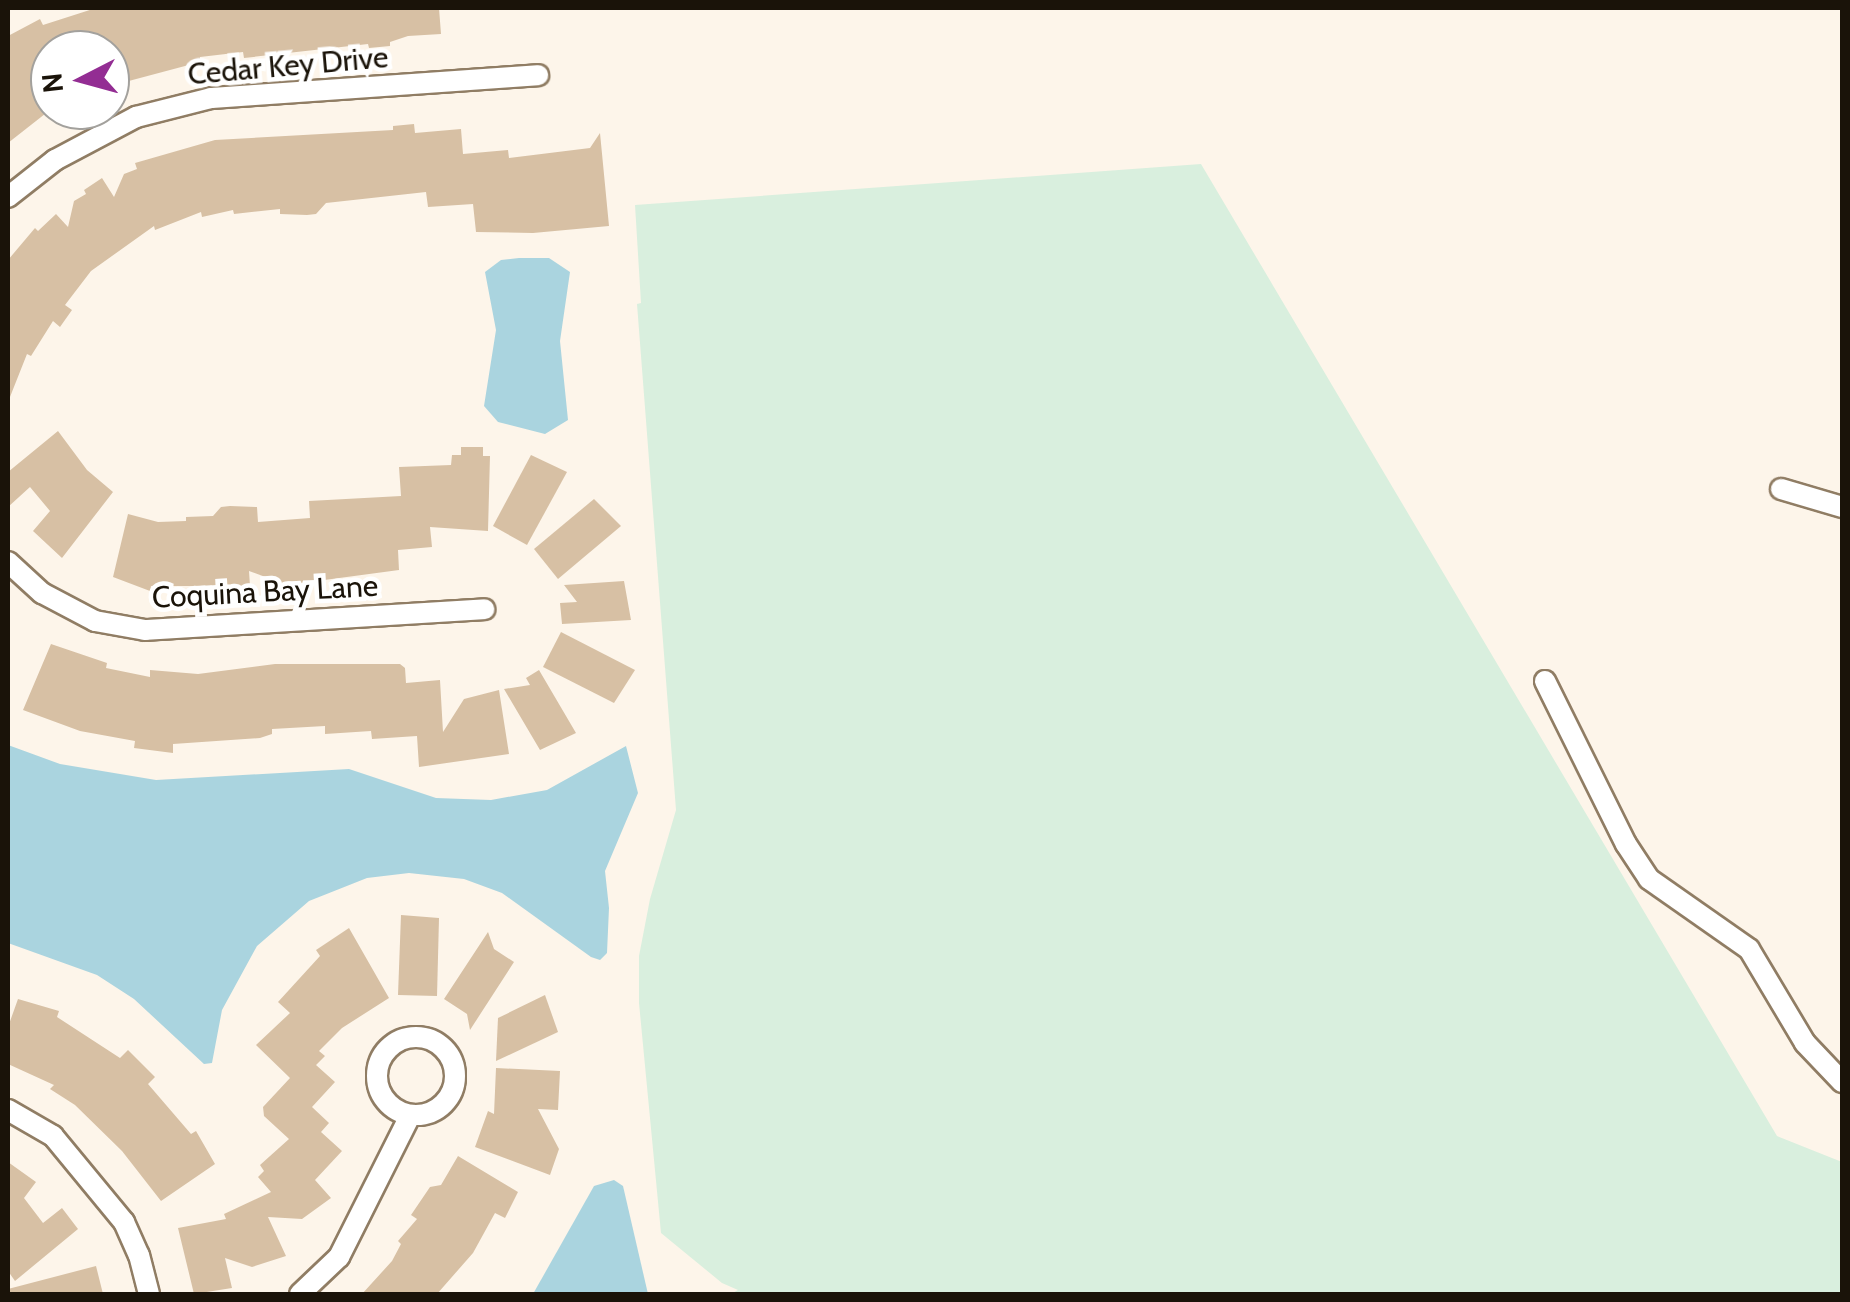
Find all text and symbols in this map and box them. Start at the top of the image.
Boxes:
north arrow [30,30,130,130]
street label: Cedar Key Drive [186,39,390,93]
text: N [34,71,70,95]
street label: Coquina Bay Lane [151,568,379,616]

